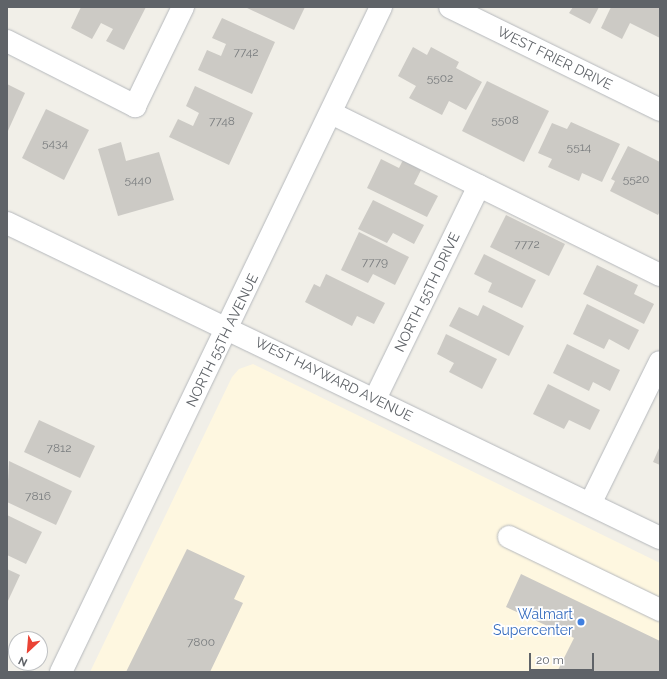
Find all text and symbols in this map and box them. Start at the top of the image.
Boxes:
street label: WEST FRIER DRIVE [494,23,616,93]
house number: 7742 [233,46,259,60]
house number: 5502 [427,72,453,86]
house number: 5508 [491,114,519,128]
house number: 7748 [209,115,235,129]
house number: 5434 [42,137,68,151]
house number: 5514 [567,141,591,155]
house number: 5520 [623,173,649,187]
house number: 5440 [125,174,151,188]
street label: NORTH 55TH DRIVE [391,230,463,354]
house number: 7772 [514,238,540,252]
house number: 7779 [362,256,388,270]
street label: NORTH 55TH AVENUE [182,270,262,410]
street label: WEST HAYWARD AVENUE [252,333,416,425]
house number: 7812 [47,442,71,456]
house number: 7816 [25,490,51,504]
place label: Walmart Supercenter [493,606,573,638]
marker: Walmart Supercenter [576,617,586,627]
north arrow [8,631,48,671]
house number: 7800 [187,636,215,650]
scale bar [531,645,596,671]
text: 20 m [536,653,564,667]
text: N [16,654,30,669]

